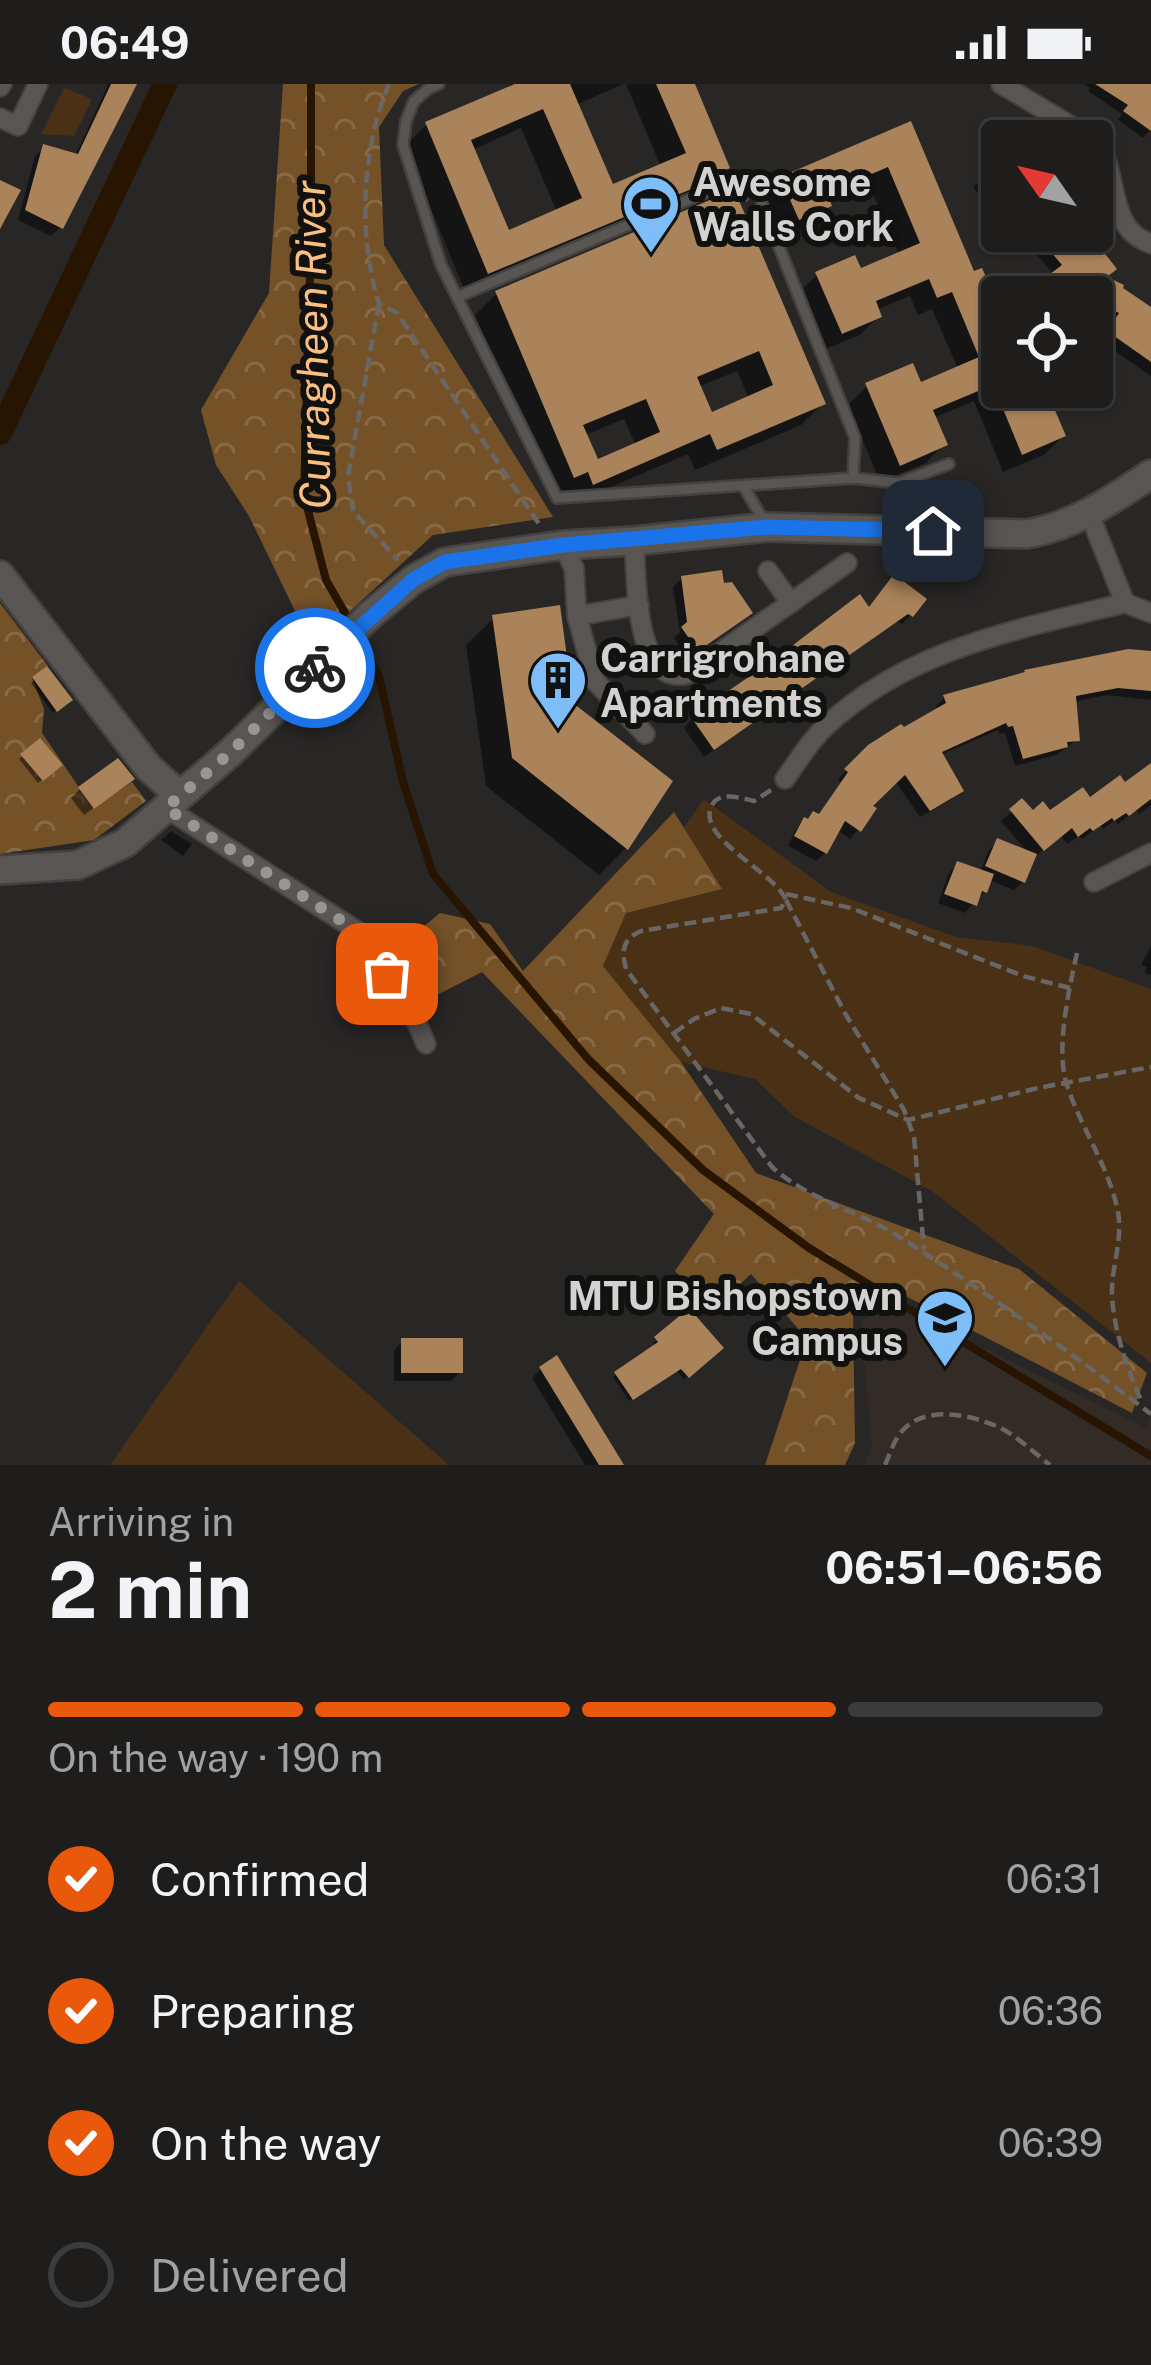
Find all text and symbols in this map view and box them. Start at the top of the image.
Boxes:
text: 06:49 [60,16,190,69]
north arrow [981,120,1113,252]
map controls [981,120,1113,408]
place label: Awesome Walls Cork [693,159,894,250]
sports icon: Awesome Walls Cork [620,173,682,255]
water label: Curragheen River [285,179,339,510]
button: locate [981,276,1113,408]
pin [882,480,984,582]
icon: home [900,498,966,564]
courier [255,608,375,728]
icon: bike [282,635,348,701]
place label: Carrigrohane Apartments [600,635,846,726]
building icon: Carrigrohane Apartments [527,649,589,731]
pin [336,923,438,1025]
icon: bag [354,941,420,1007]
place label: MTU Bishopstown Campus [568,1273,903,1364]
school or university icon: MTU Bishopstown Campus [914,1287,976,1369]
text: Arriving in [48,1499,234,1545]
text: 06:51–06:56 [825,1541,1103,1594]
text: 2 min [48,1544,252,1636]
text: On the way · 190 m [48,1735,383,1781]
icon: check [48,1846,114,1912]
text: Confirmed [150,1853,369,1906]
text: 06:31 [1006,1856,1103,1902]
icon: check [48,1978,114,2044]
text: Preparing [150,1985,356,2038]
text: 06:36 [998,1988,1103,2034]
icon: check [48,2110,114,2176]
text: On the way [150,2117,382,2170]
text: 06:39 [998,2120,1103,2166]
text: Delivered [150,2249,349,2302]

